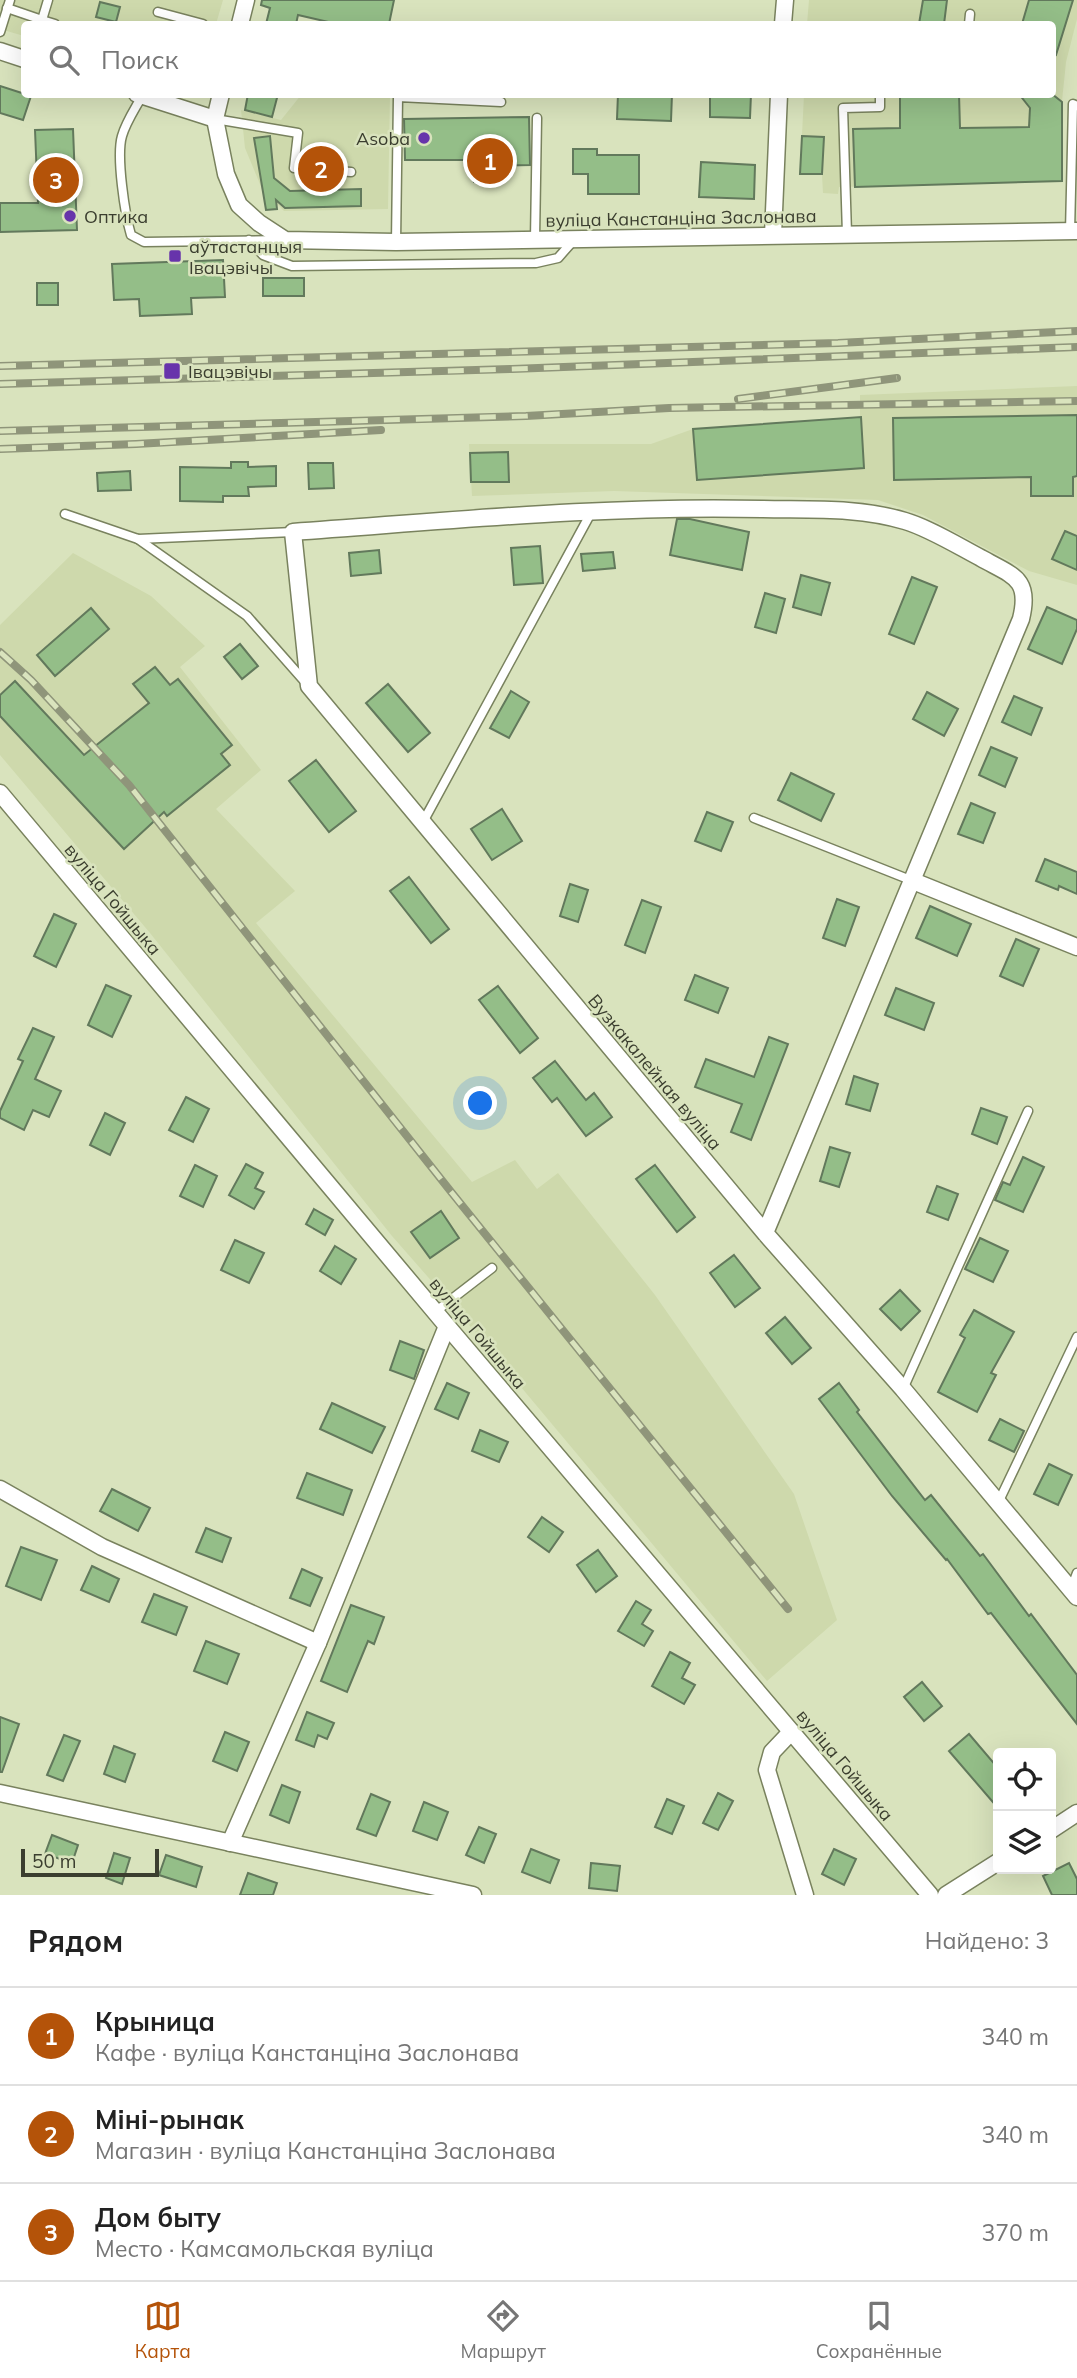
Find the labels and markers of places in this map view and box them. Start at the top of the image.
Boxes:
place label: Asoba [356,127,410,150]
marker: Asoba [416,130,432,146]
pin: 1 [467,135,513,187]
pin: 2 [298,143,344,195]
pin: 3 [33,154,79,206]
place label: Оптика [84,205,148,228]
marker: Оптика [62,208,78,224]
place label: аўтастанцыя Івацэвічы [189,235,302,279]
marker: аўтастанцыя Івацэвічы [167,248,183,264]
place label: Івацэвічы [188,360,272,383]
marker: Івацэвічы [162,361,182,381]

